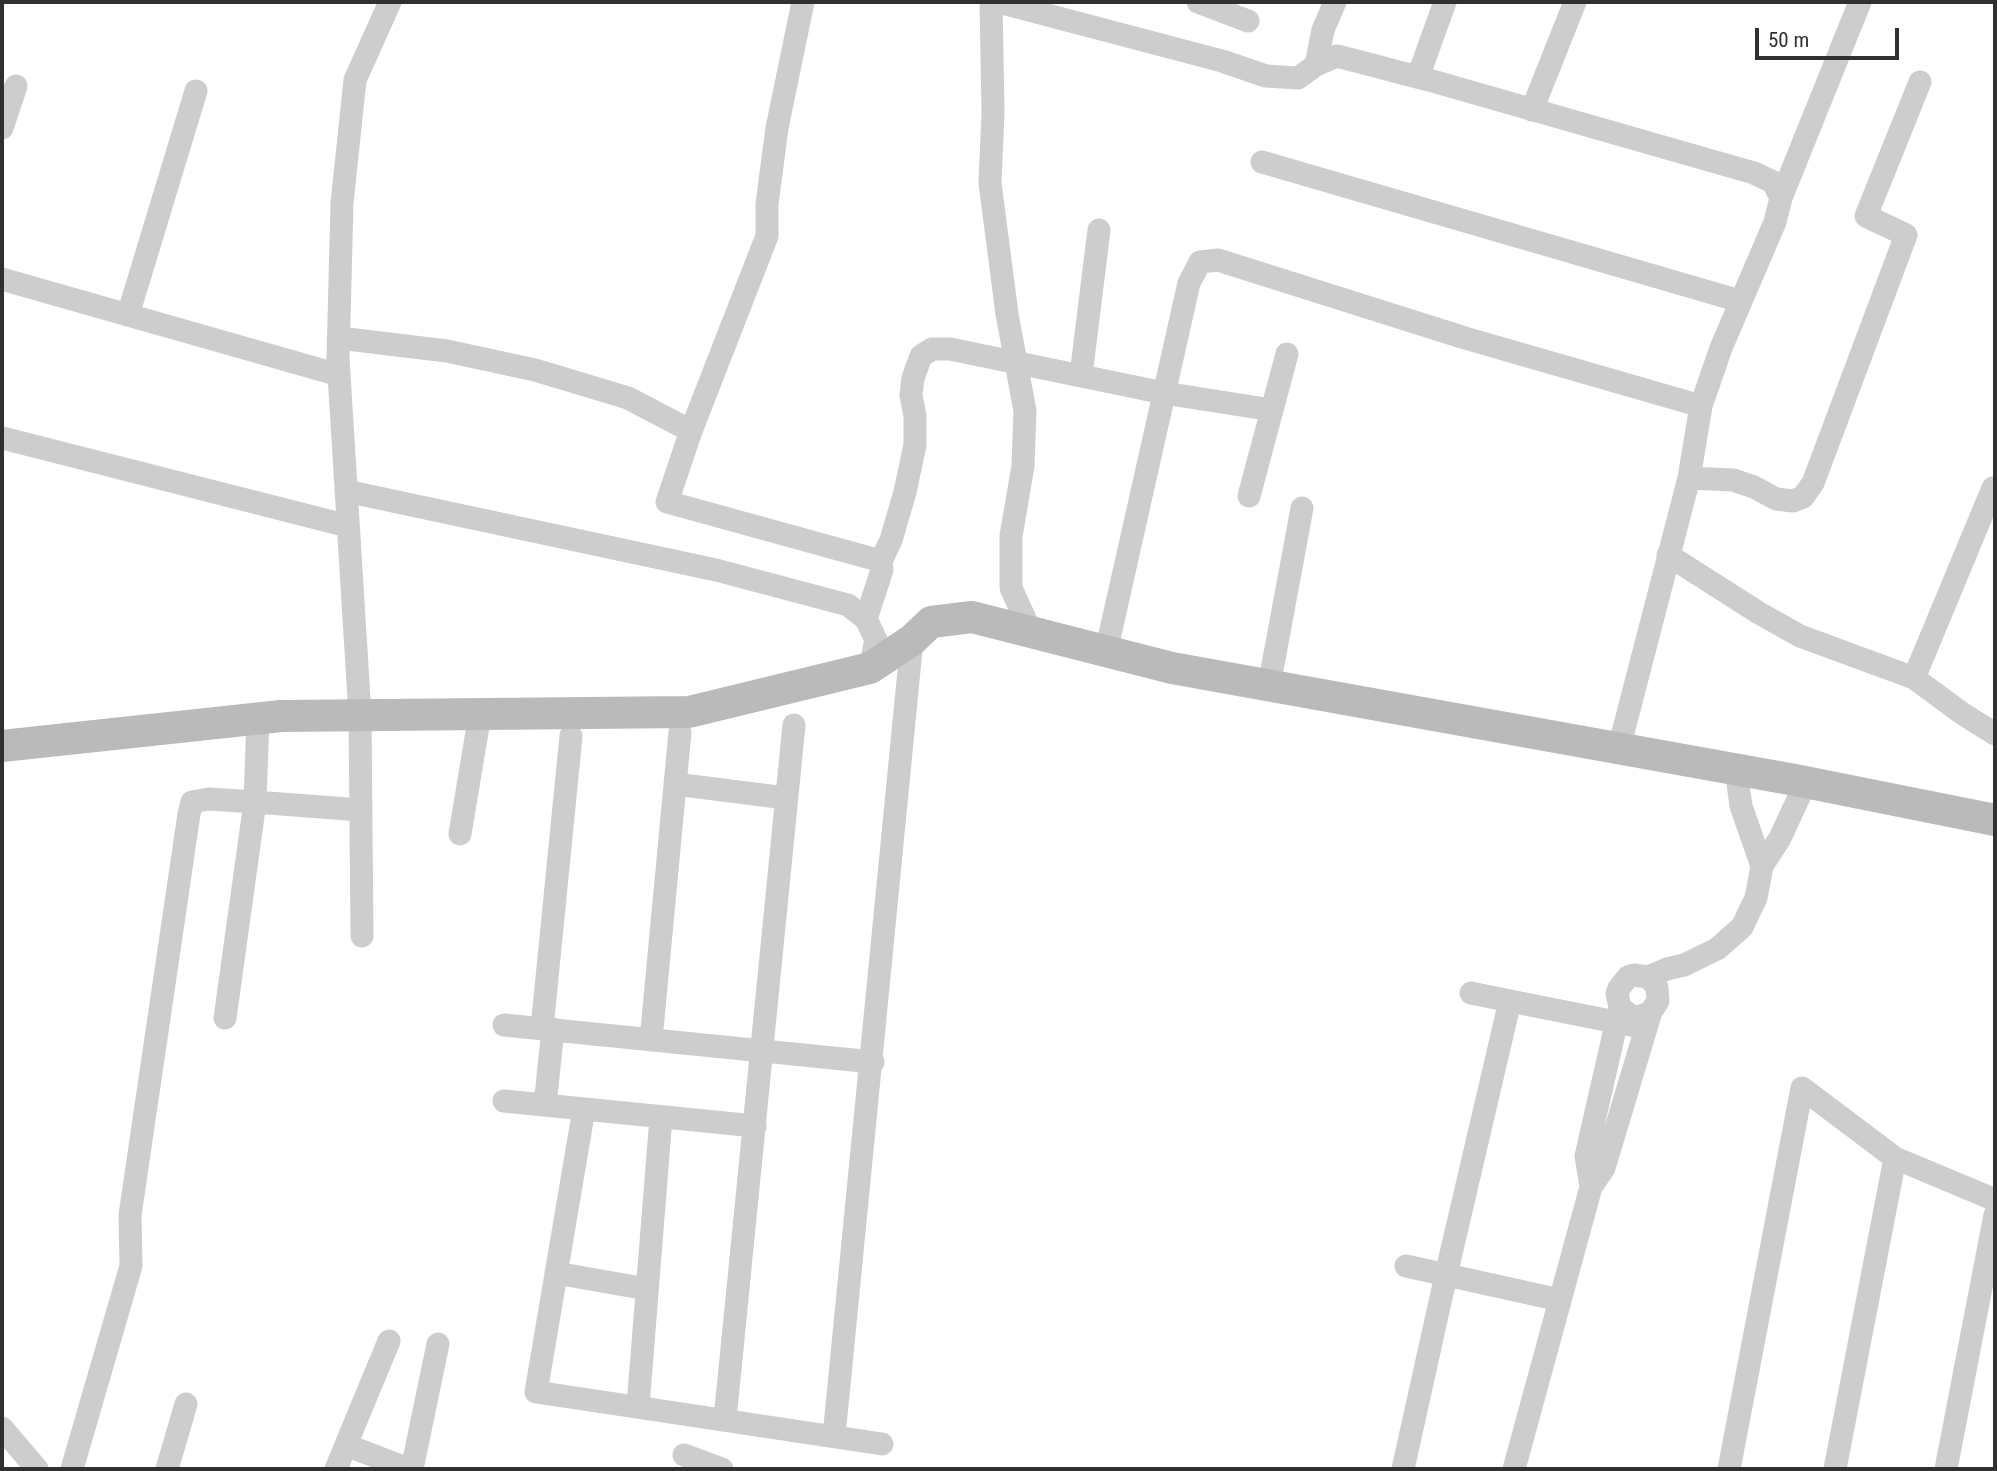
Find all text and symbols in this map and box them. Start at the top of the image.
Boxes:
scale bar [1759,14,1902,58]
text: 50 m [1768,28,1809,52]

